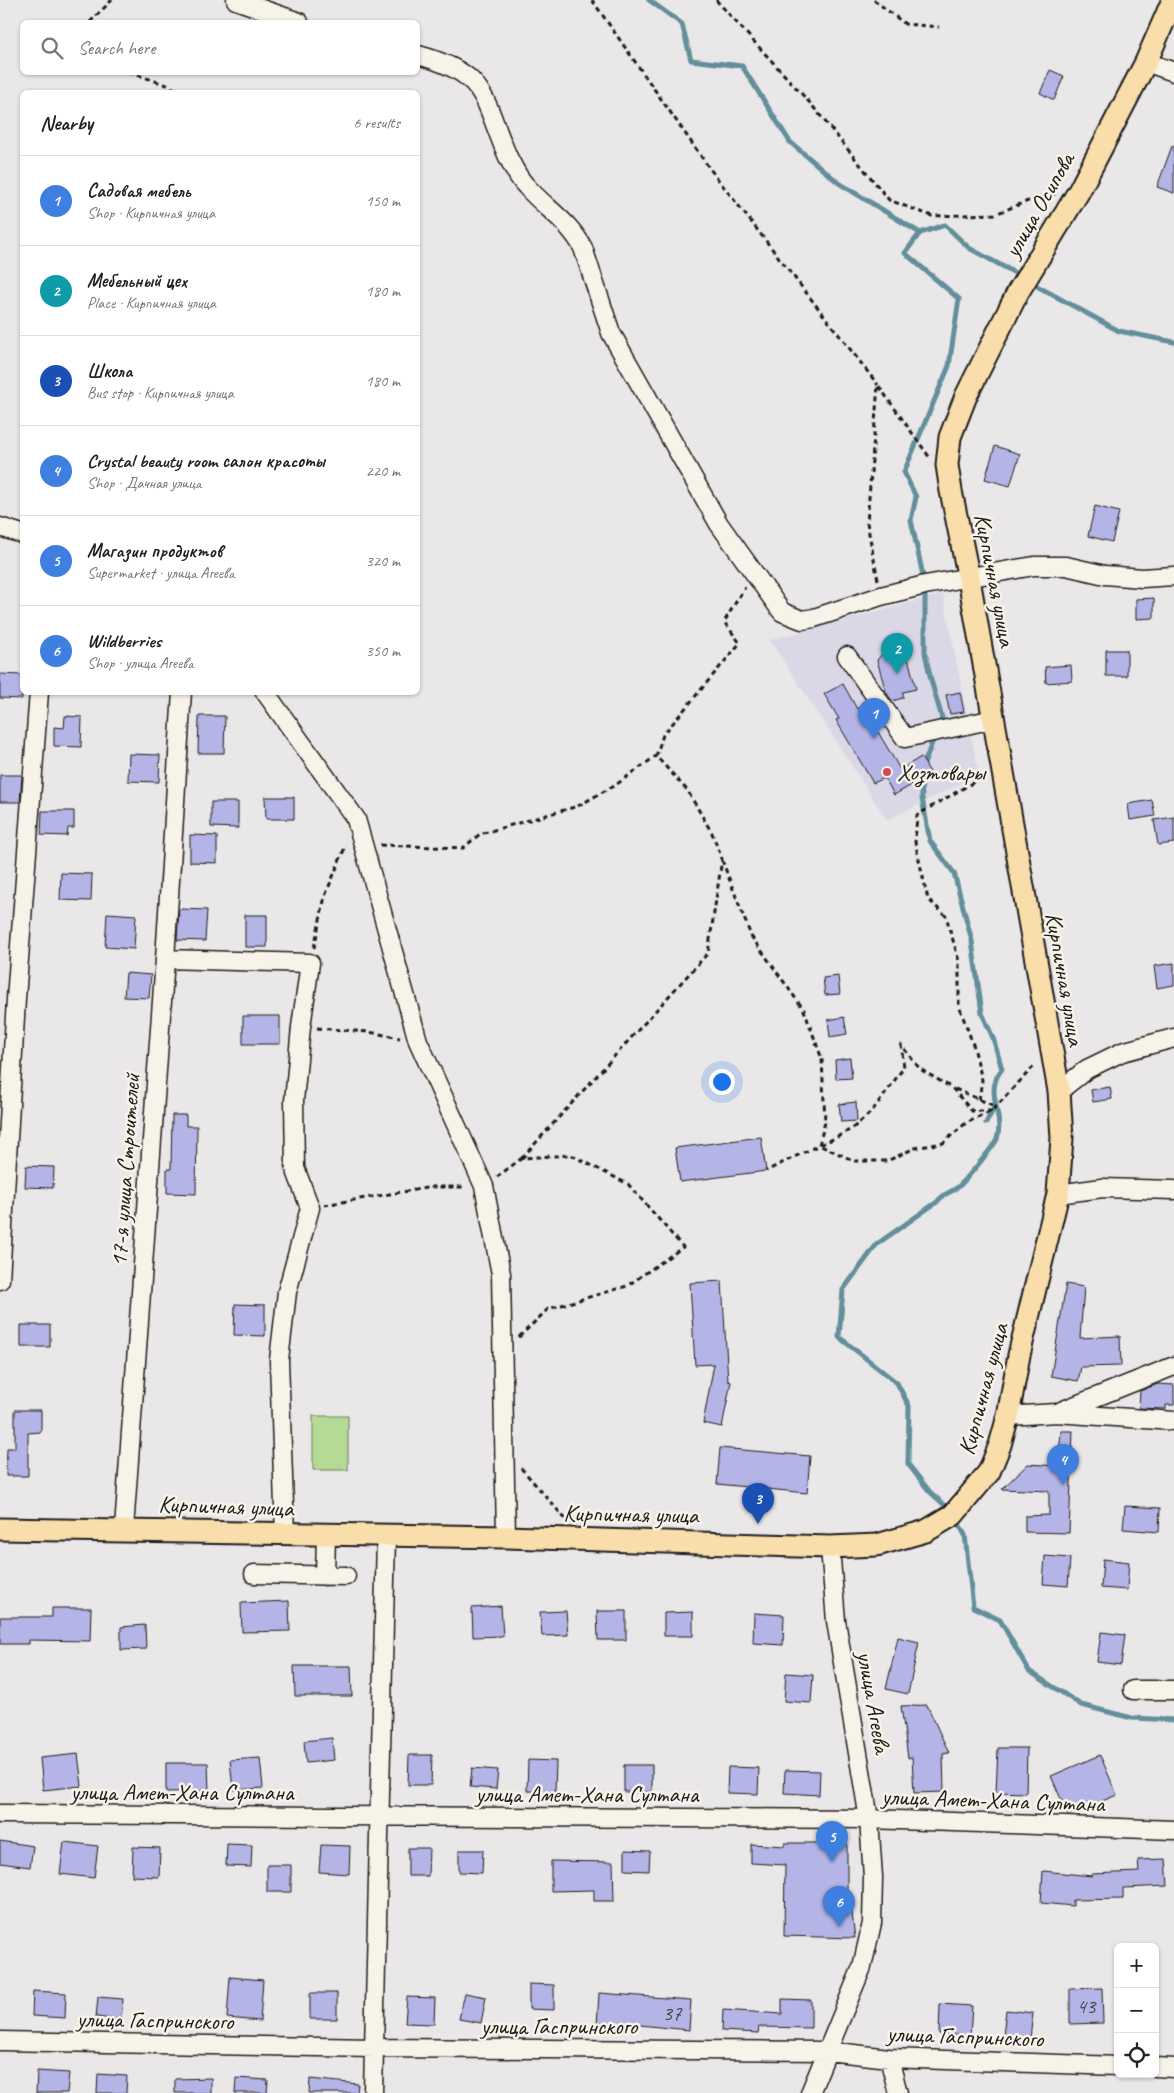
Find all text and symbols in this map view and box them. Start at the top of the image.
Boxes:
search box [20,20,420,75]
icon: search [38,34,66,62]
text: Search here [78,36,155,60]
text: Nearby [40,110,93,136]
text: 6 results [353,113,400,133]
street label: улица Осипова [996,145,1082,265]
text: Садовая мебель [87,179,191,203]
text: 1 [52,191,60,211]
text: 150 m [366,191,400,211]
text: Shop · Кирпичная улица [87,203,215,223]
text: Мебельный цех [87,269,187,293]
text: 2 [52,281,60,301]
text: 180 m [366,281,400,301]
text: Place · Кирпичная улица [87,293,216,313]
text: Школа [87,359,132,383]
text: 3 [52,371,60,391]
text: 180 m [366,371,400,391]
text: Bus stop · Кирпичная улица [87,383,234,403]
text: Crystal beauty room салон красоты [87,449,325,473]
text: 4 [52,461,60,481]
text: 220 m [366,461,400,481]
text: Shop · Дачная улица [87,473,201,493]
street label: Кирпичная улица [967,511,1023,651]
text: Магазин продуктов [87,539,222,563]
text: 5 [53,551,59,571]
text: 320 m [366,551,400,571]
text: Supermarket · улица Агеева [87,563,234,583]
text: Wildberries [87,629,161,653]
pin: 2 [881,633,913,674]
text: 6 [52,641,60,661]
text: 350 m [366,641,400,661]
text: Shop · улица Агеева [87,653,194,673]
pin: 1 [858,698,890,739]
place label: Хозтовары [897,757,988,788]
marker: Хозтовары [881,766,893,778]
street label: Кирпичная улица [1039,910,1092,1050]
your location [709,1069,735,1095]
street label: 17-я улица Строителей [103,1070,147,1268]
street label: Кирпичная улица [951,1318,1015,1458]
pin: 4 [1047,1444,1079,1485]
pin: 3 [742,1483,774,1524]
street label: Кирпичная улица [158,1489,296,1523]
street label: Кирпичная улица [563,1498,700,1530]
street label: улица Агеева [850,1647,898,1757]
street label: улица Амет-Хана Султана [68,1777,295,1807]
street label: улица Амет-Хана Султана [473,1779,700,1809]
street label: улица Амет-Хана Султана [879,1781,1106,1819]
pin: 5 [816,1821,848,1862]
pin: 6 [823,1886,855,1927]
map controls [1114,1943,1159,2078]
button: + [1114,1943,1159,1988]
button: − [1114,1988,1159,2033]
house number: 43 [1077,1993,1097,2019]
house number: 37 [663,2000,683,2026]
street label: улица Гаспринского [74,2004,235,2036]
street label: улица Гаспринского [479,2011,639,2041]
street label: улица Гаспринского [884,2018,1045,2054]
button: locate [1114,2033,1159,2078]

